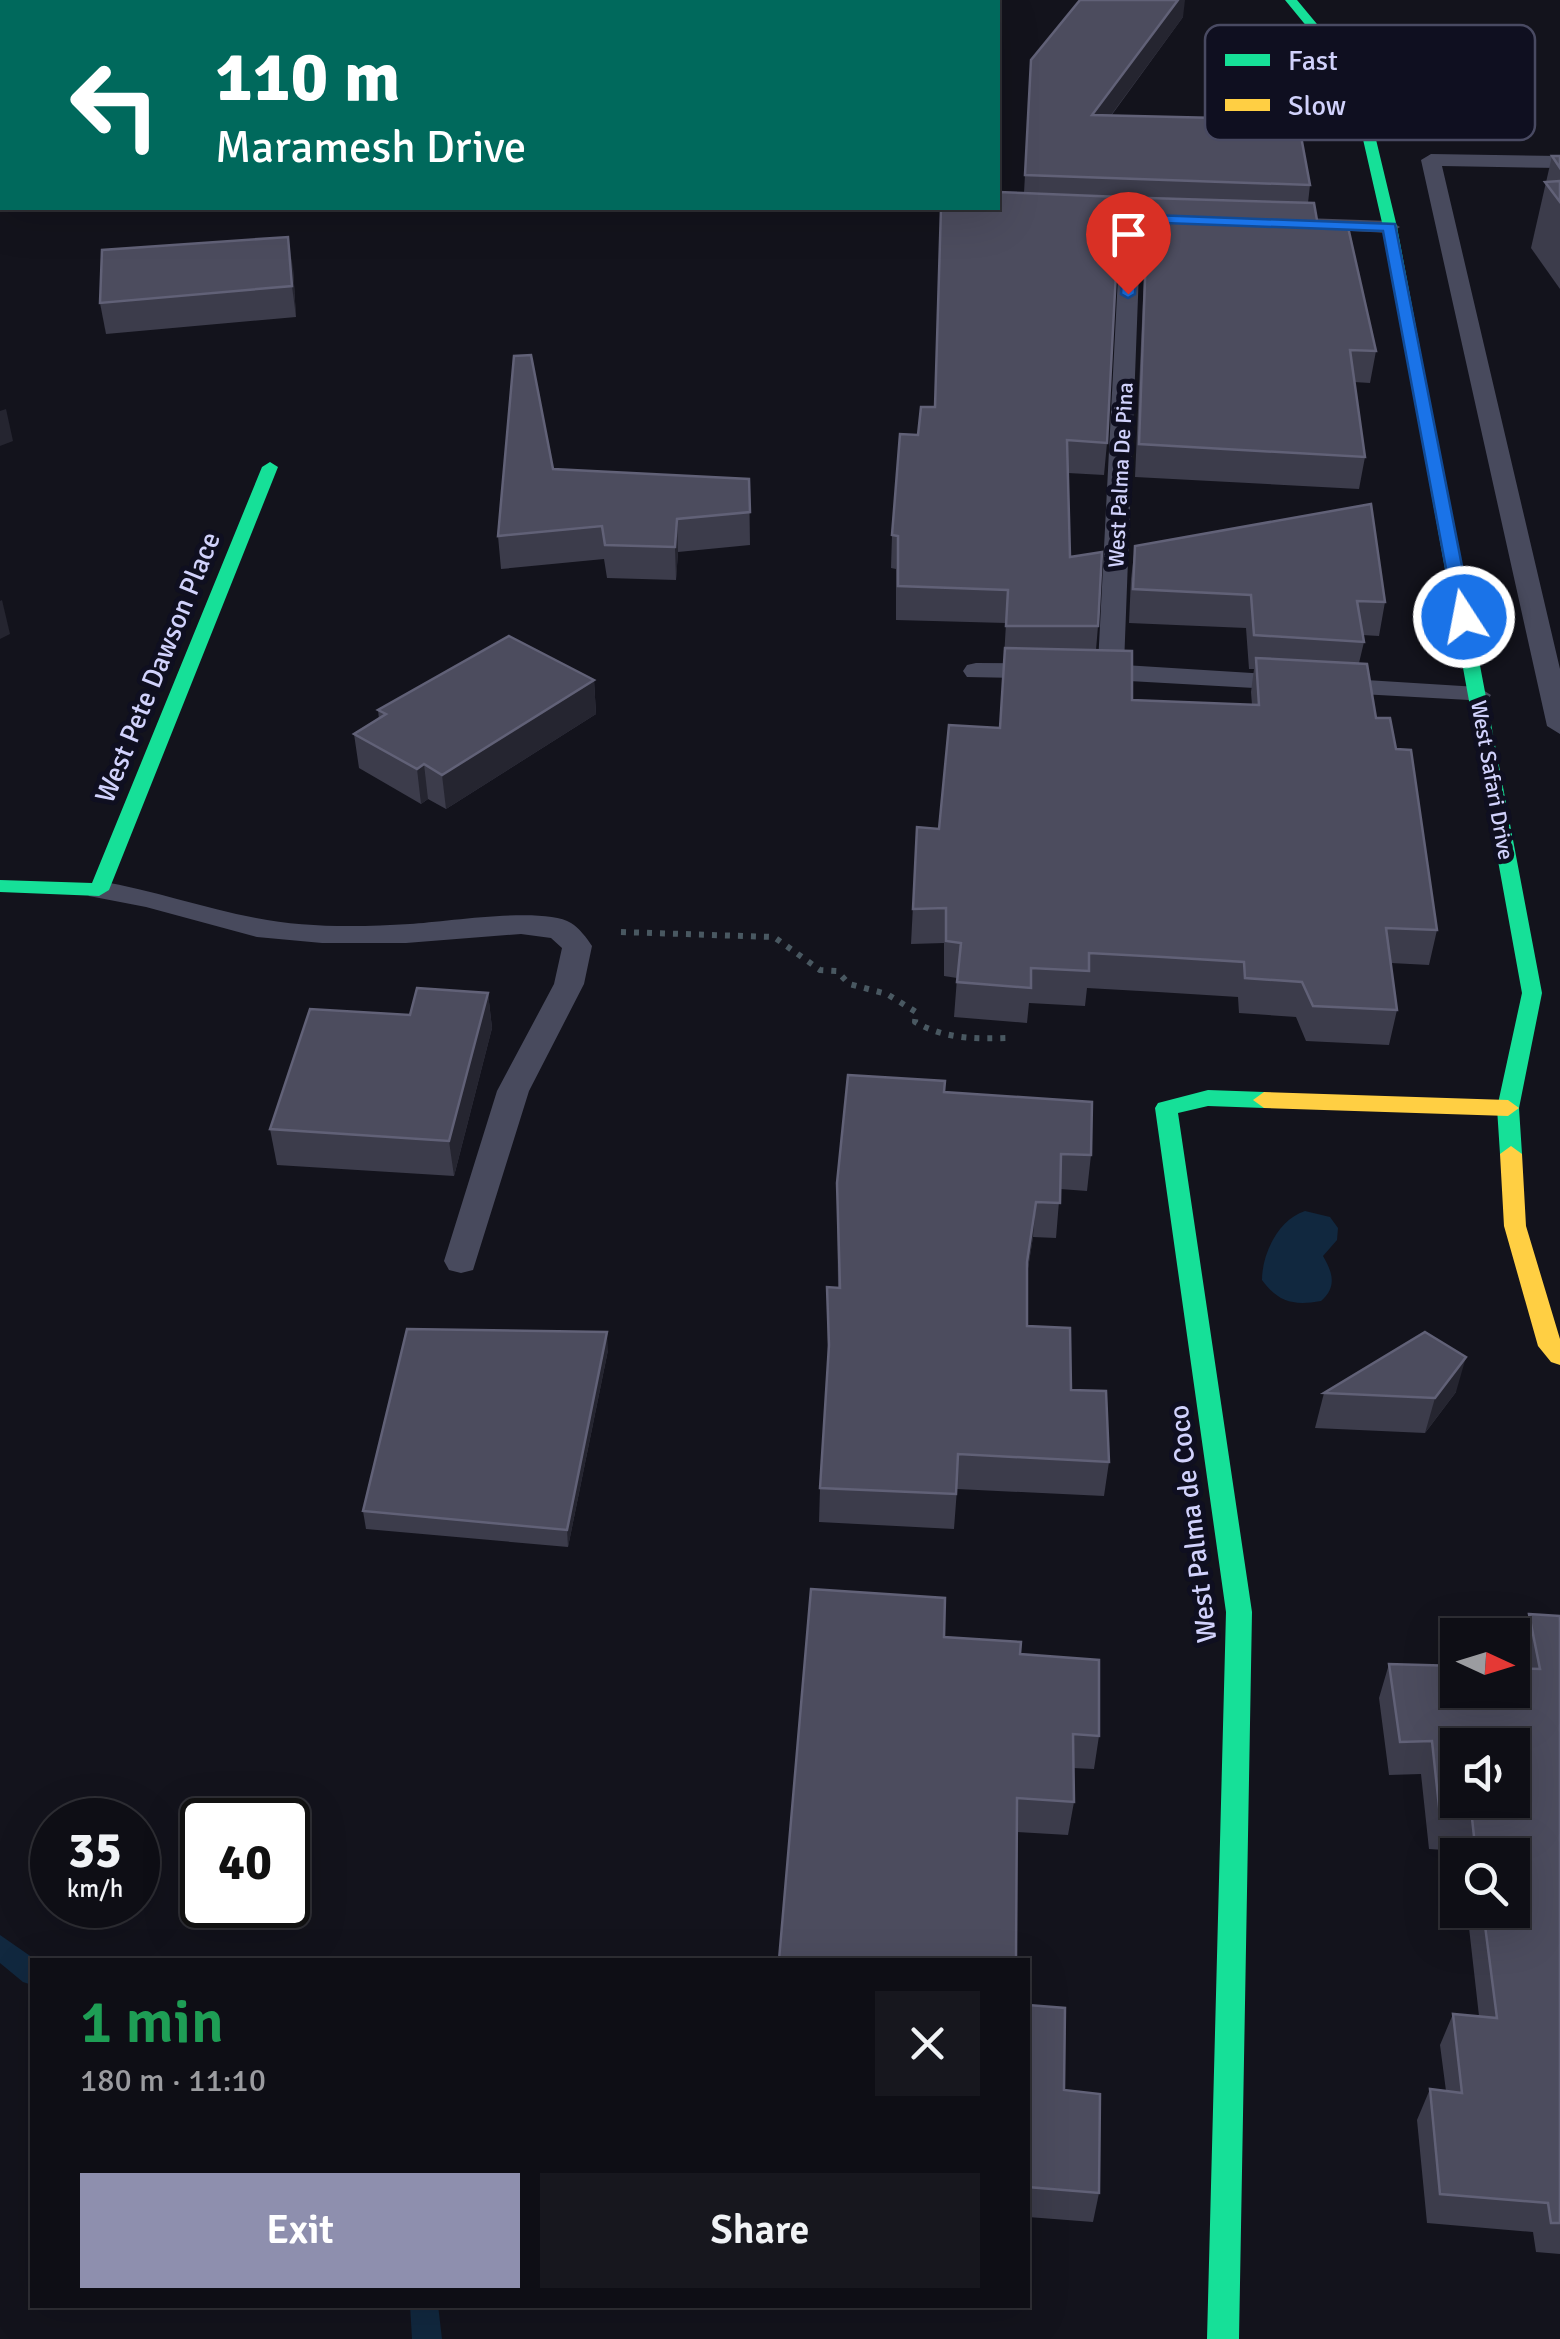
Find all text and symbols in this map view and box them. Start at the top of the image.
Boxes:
legend [1205,25,1535,140]
text: 110 m [215,34,400,120]
icon: left [50,40,180,170]
text: Fast [1288,44,1338,78]
text: Slow [1288,89,1346,123]
text: Maramesh Drive [215,120,526,175]
pin [1086,192,1171,295]
icon: arrive [1101,207,1156,262]
street label: West Palma De Pina [1102,382,1139,569]
street label: West Pete Dawson Place [88,527,228,808]
position arrow [1412,565,1516,669]
street label: West Safari Drive [1465,698,1520,862]
street label: West Palma de Coco [1162,1403,1224,1645]
north arrow [1440,1618,1530,1708]
map controls [1440,1618,1530,1928]
button: sound [1440,1728,1530,1818]
speed limit sign: 40 [180,1798,310,1928]
text: 35 [68,1820,122,1882]
button: search [1440,1838,1530,1928]
text: km/h [67,1873,123,1904]
text: 1 min [80,1986,224,2060]
button: close [875,1991,980,2096]
text: 180 m · 11:10 [80,2061,266,2100]
button: Exit [80,2173,520,2288]
button: Share [540,2173,980,2288]

